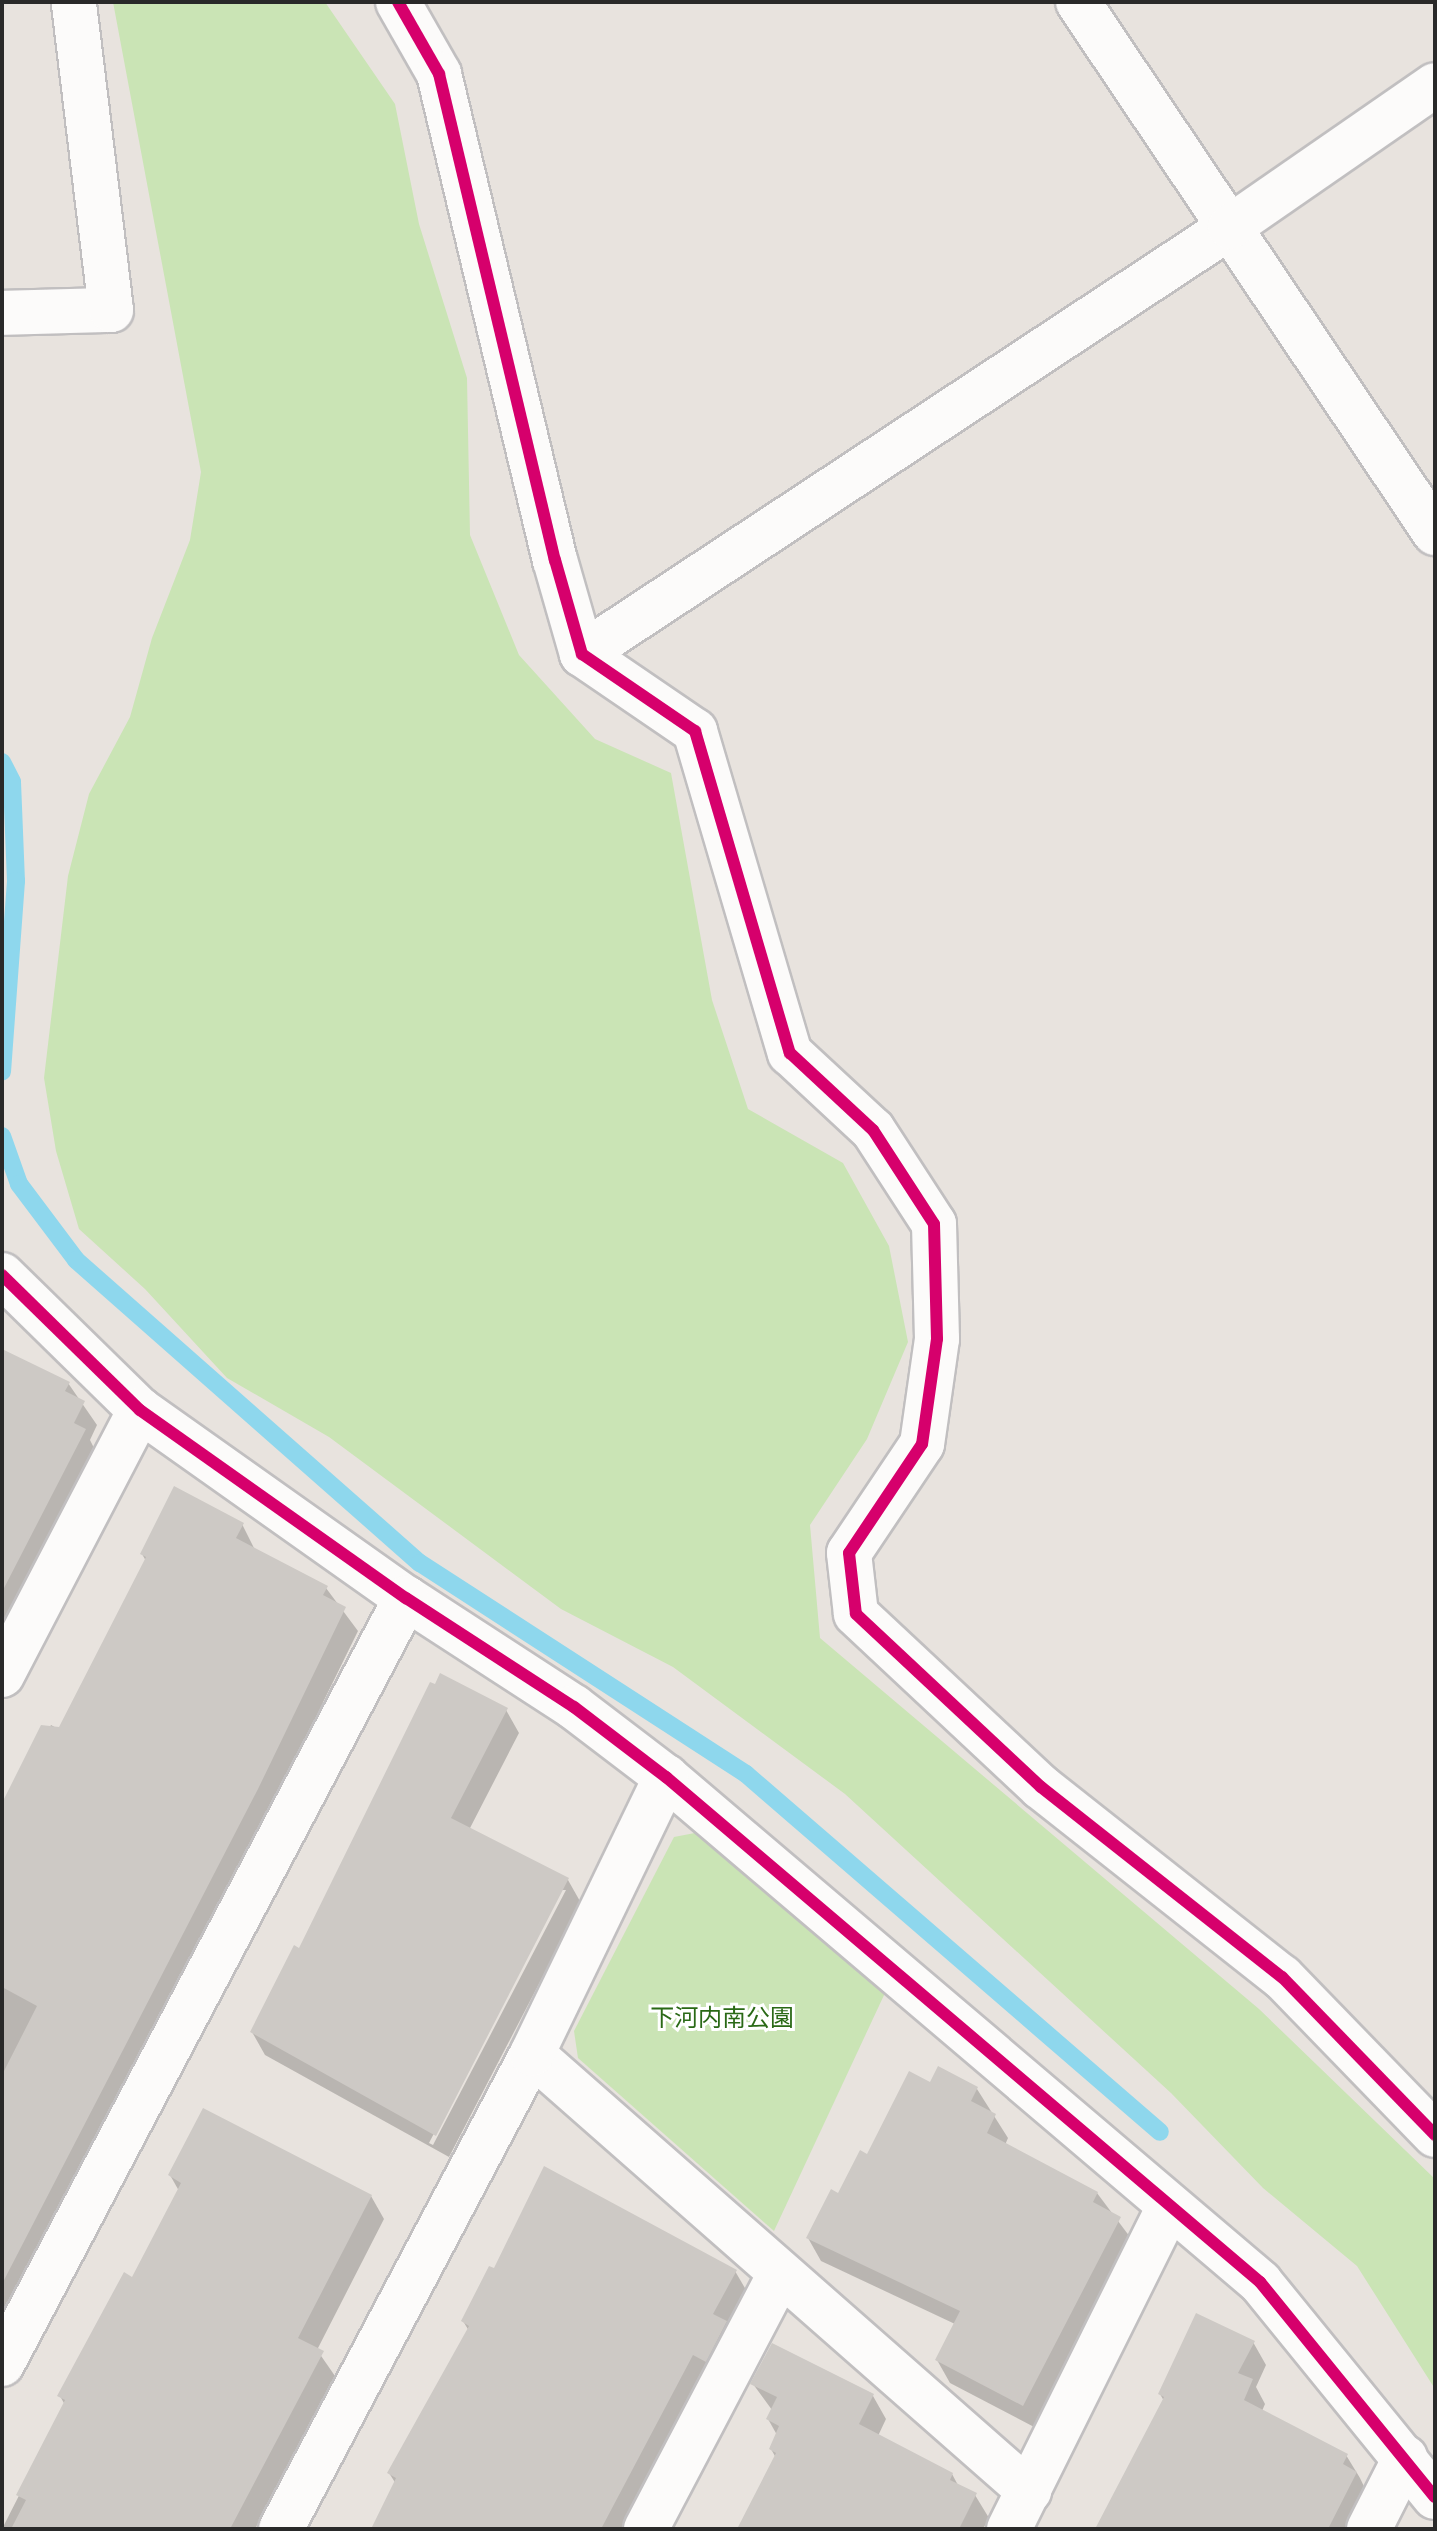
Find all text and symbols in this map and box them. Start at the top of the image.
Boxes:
park label: 下河内南公園 [650,2004,794,2032]

